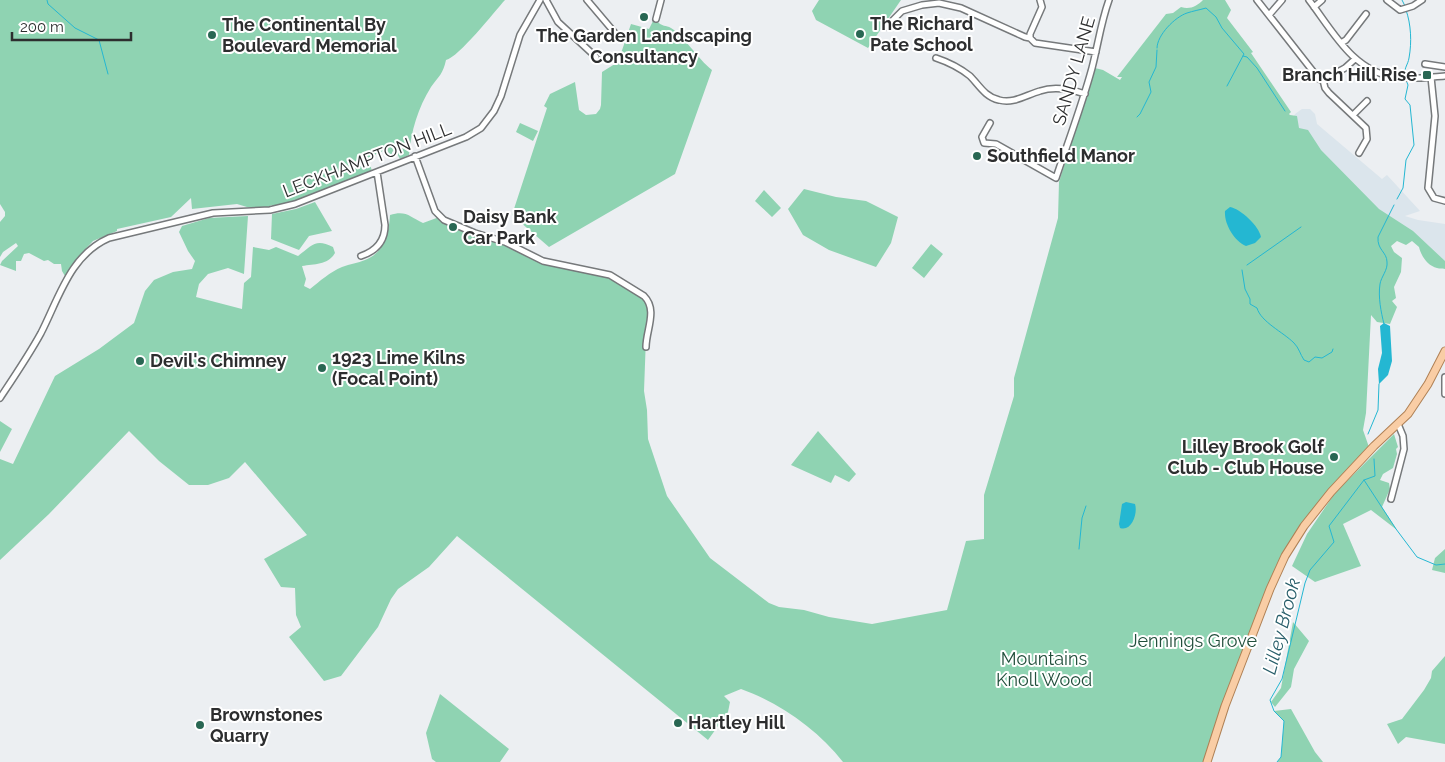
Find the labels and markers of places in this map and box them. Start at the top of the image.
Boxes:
marker: The Garden Landscaping Consultancy [638,11,650,23]
place label: The Richard Pate School [870,13,973,55]
place label: The Continental By Boulevard Memorial [222,14,397,56]
place label: The Garden Landscaping Consultancy [536,25,752,67]
marker: The Richard Pate School [854,28,866,40]
marker: The Continental By Boulevard Memorial [206,29,218,41]
place label: Branch Hill Rise [1282,64,1417,85]
marker: Branch Hill Rise [1421,69,1433,81]
place label: Southfield Manor [987,145,1135,166]
marker: Southfield Manor [971,150,983,162]
place label: Daisy Bank Car Park [463,206,558,248]
marker: Daisy Bank Car Park [447,221,459,233]
place label: 1923 Lime Kilns (Focal Point) [332,347,465,389]
place label: Devil's Chimney [150,350,286,371]
marker: Devil's Chimney [134,355,146,367]
marker: 1923 Lime Kilns (Focal Point) [316,362,328,374]
place label: Lilley Brook Golf Club - Club House [1167,436,1325,478]
marker: Lilley Brook Golf Club - Club House [1328,451,1340,463]
place label: Brownstones Quarry [210,704,323,746]
place label: Hartley Hill [688,712,785,733]
marker: Hartley Hill [672,717,684,729]
marker: Brownstones Quarry [194,719,206,731]

